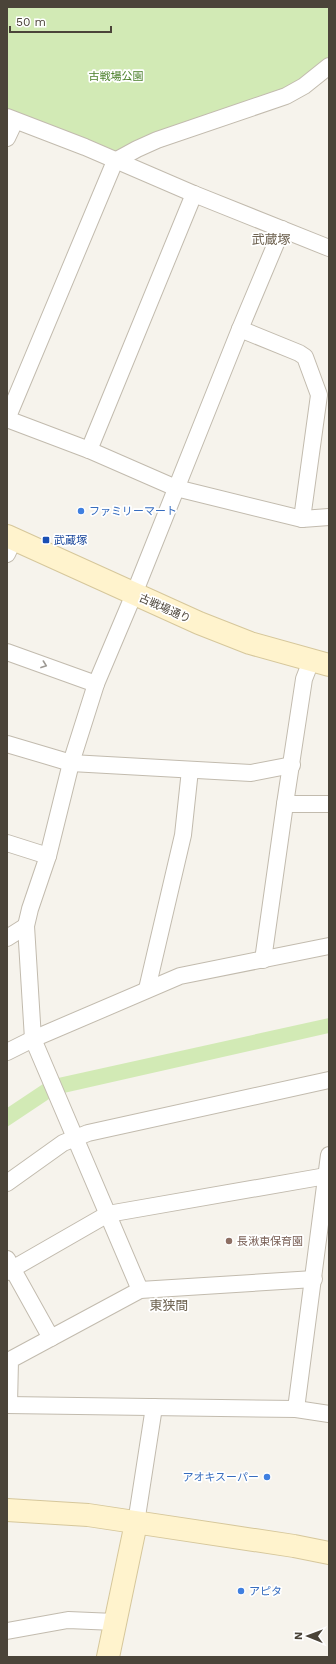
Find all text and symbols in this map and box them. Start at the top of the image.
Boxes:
scale bar [10,8,111,34]
text: 50 m [16,15,46,29]
park label: 古戦場公園 [89,70,144,83]
district label: 武蔵塚 [251,232,291,247]
place label: ファミリーマート [89,505,177,518]
marker: ファミリーマート [76,506,86,516]
place label: 武蔵塚 [54,534,87,547]
marker: 武蔵塚 [41,535,51,545]
street label: 古戦場通り [137,591,193,626]
one-way arrow [40,660,47,669]
place label: 長湫東保育園 [237,1235,303,1248]
marker: 長湫東保育園 [224,1236,234,1246]
district label: 東狭間 [149,1298,189,1313]
place label: アオキスーパー [182,1471,259,1484]
marker: アオキスーパー [262,1472,272,1482]
place label: アピタ [249,1585,282,1598]
marker: アピタ [236,1586,246,1596]
north arrow [288,1616,328,1656]
text: N [292,1632,305,1640]

